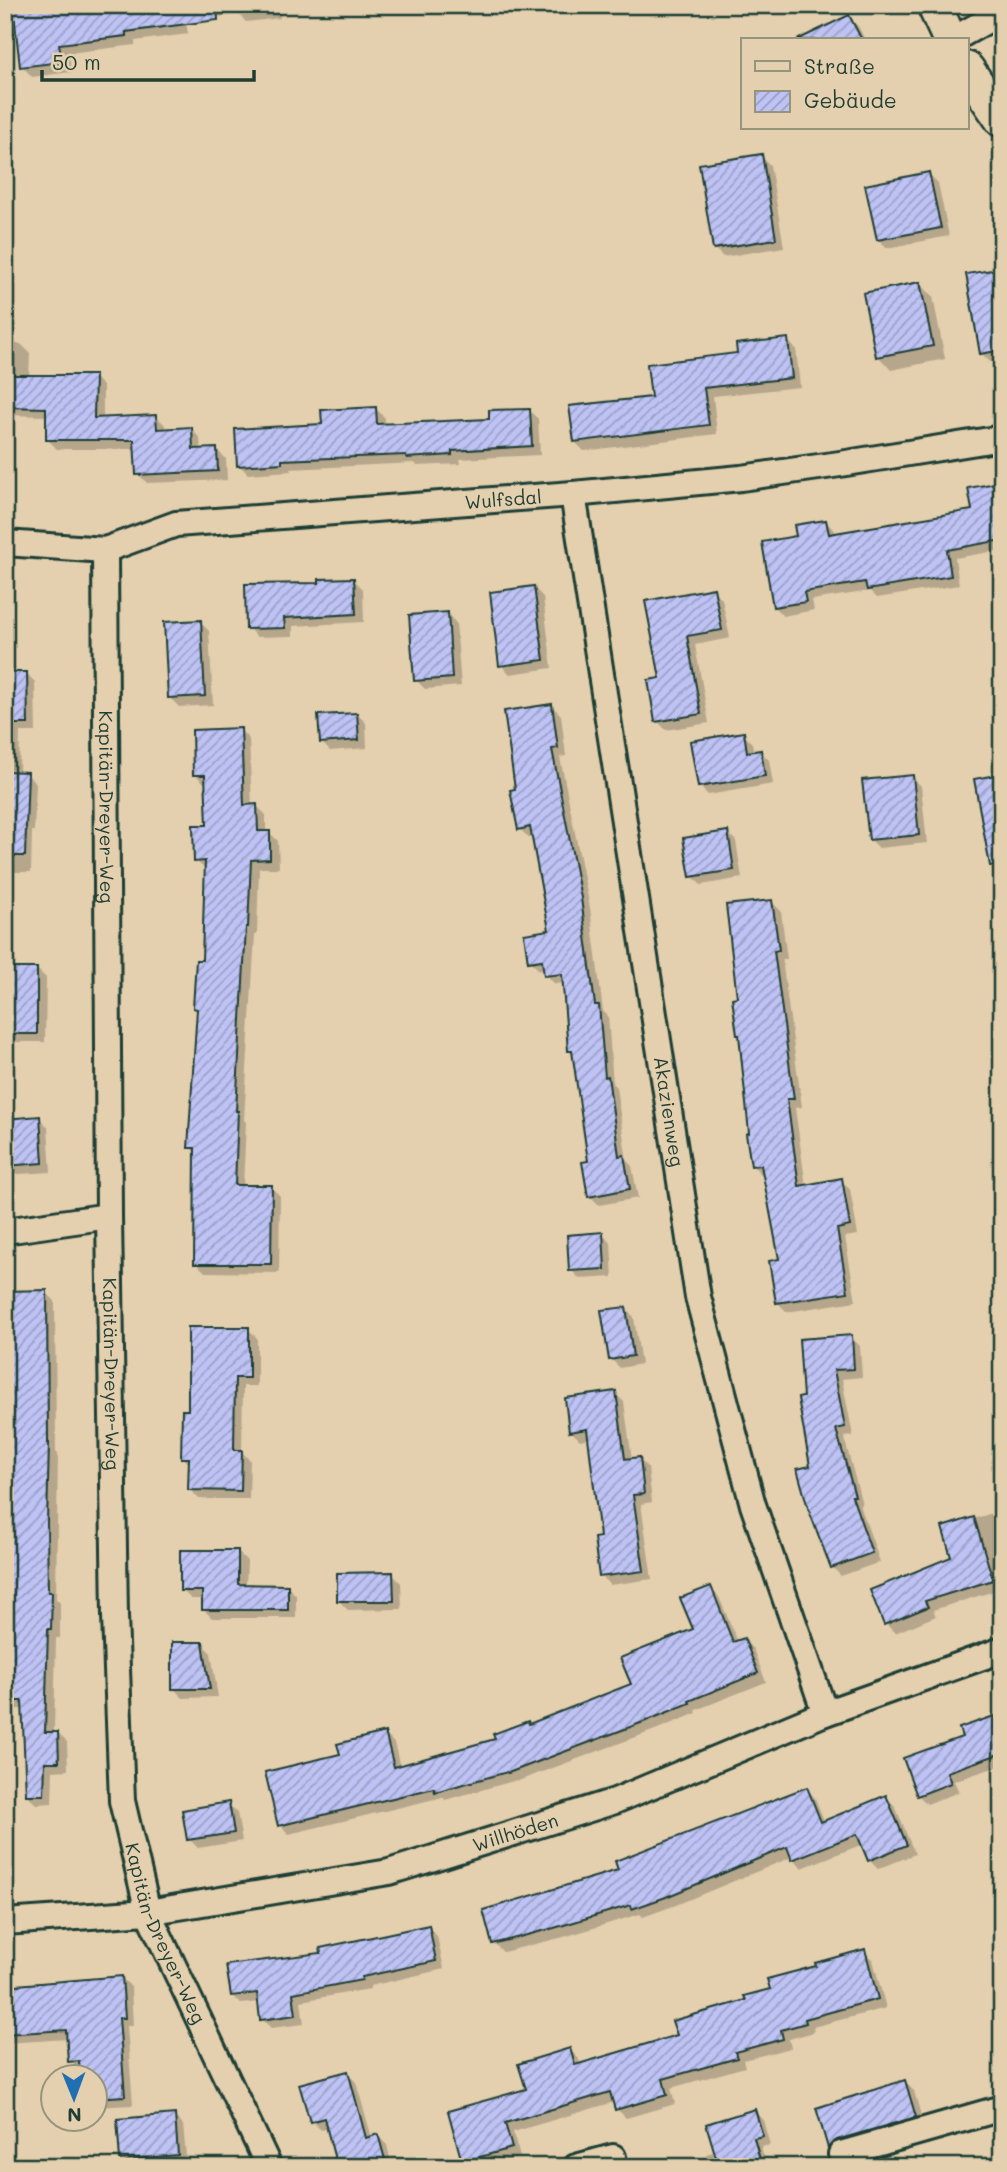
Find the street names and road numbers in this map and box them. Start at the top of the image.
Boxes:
street label: Wulfsdal [464,483,543,514]
street label: Kapitän-Dreyer-Weg [94,710,120,903]
street label: Akazienweg [649,1055,691,1168]
street label: Kapitän-Dreyer-Weg [98,1277,126,1471]
street label: Willhöden [469,1807,561,1857]
street label: Kapitän-Dreyer-Weg [120,1840,212,2028]

